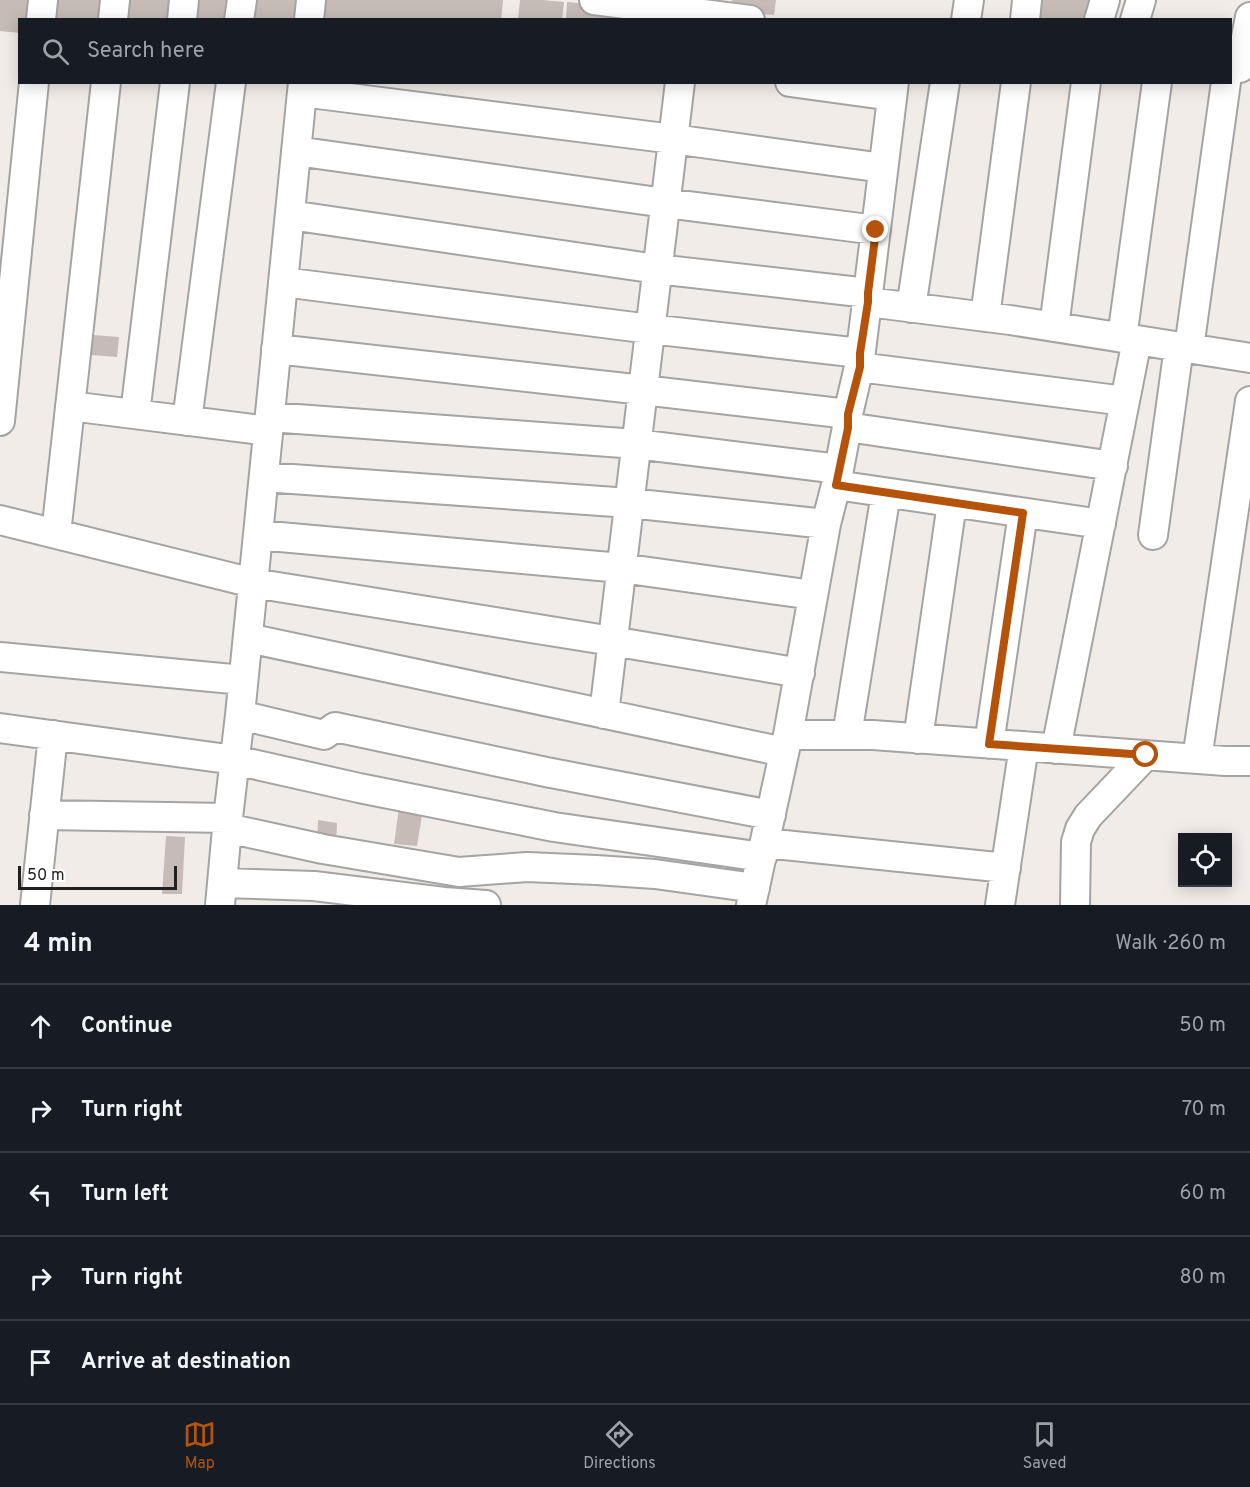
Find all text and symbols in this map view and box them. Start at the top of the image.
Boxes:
search box [18,18,1232,84]
icon: search [39,35,72,68]
text: Search here [87,38,205,65]
route end [862,216,888,242]
route start [1132,741,1158,767]
map controls [1178,833,1232,887]
button: locate [1178,833,1232,887]
scale bar [18,863,177,890]
text: 50 m [27,866,65,886]
text: 4 min [24,928,93,961]
text: Walk · 260 m [1115,931,1226,957]
icon: ahead [24,1010,57,1043]
text: Continue [81,1013,172,1040]
text: 50 m [1179,1013,1226,1039]
icon: right [24,1094,57,1127]
text: Turn right [81,1097,183,1124]
text: 70 m [1182,1097,1226,1123]
icon: left [24,1178,57,1211]
text: Turn left [81,1181,169,1208]
text: 60 m [1180,1181,1226,1207]
icon: right [24,1262,57,1295]
text: Turn right [81,1265,183,1292]
text: 80 m [1180,1265,1226,1291]
icon: arrive [24,1346,57,1379]
text: Arrive at destination [81,1349,291,1376]
tab: Map [183,1418,216,1474]
tab: Directions [583,1418,656,1474]
tab: Saved [1023,1418,1067,1474]

